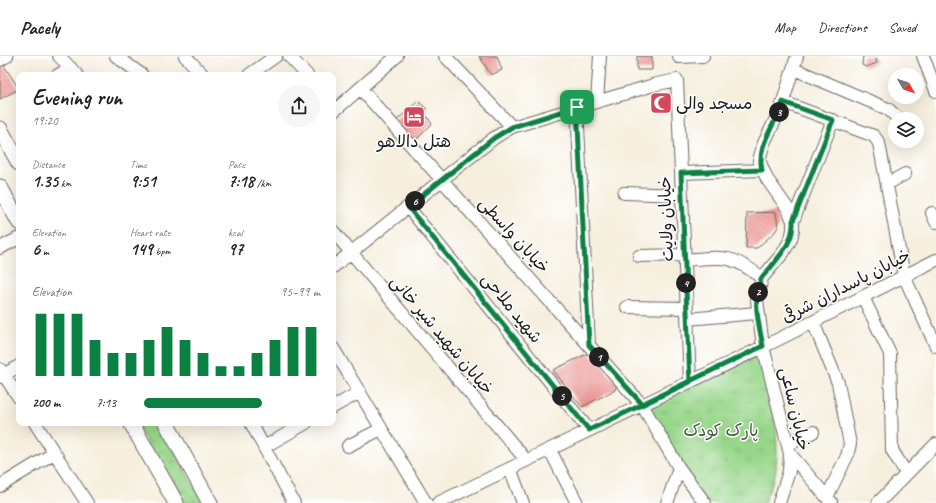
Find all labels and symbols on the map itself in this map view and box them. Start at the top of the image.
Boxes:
north arrow [888,68,924,104]
pin [560,90,594,124]
mosque icon: مسجد والی [648,90,674,116]
place label: مسجد والی [676,93,752,114]
pin: 3 [769,102,789,122]
hotel icon: هتل دالاهو [401,104,427,130]
place label: هتل دالاهو [376,131,451,152]
street label: خیابان ولایت [654,176,678,262]
pin: 6 [405,191,425,211]
street label: خیابان واسطی [474,192,554,278]
street label: خیابان پاسداران شرقی [778,244,914,328]
street label: شهید ملاحی [477,269,547,347]
street label: خیابان شهید شیر خانی [386,271,498,399]
pin: 4 [676,273,696,293]
pin: 2 [748,282,768,302]
pin: 1 [589,347,609,367]
street label: خیابان ساعی [775,365,815,453]
pin: 5 [552,386,572,406]
park label: پارک کودک [684,420,758,442]

